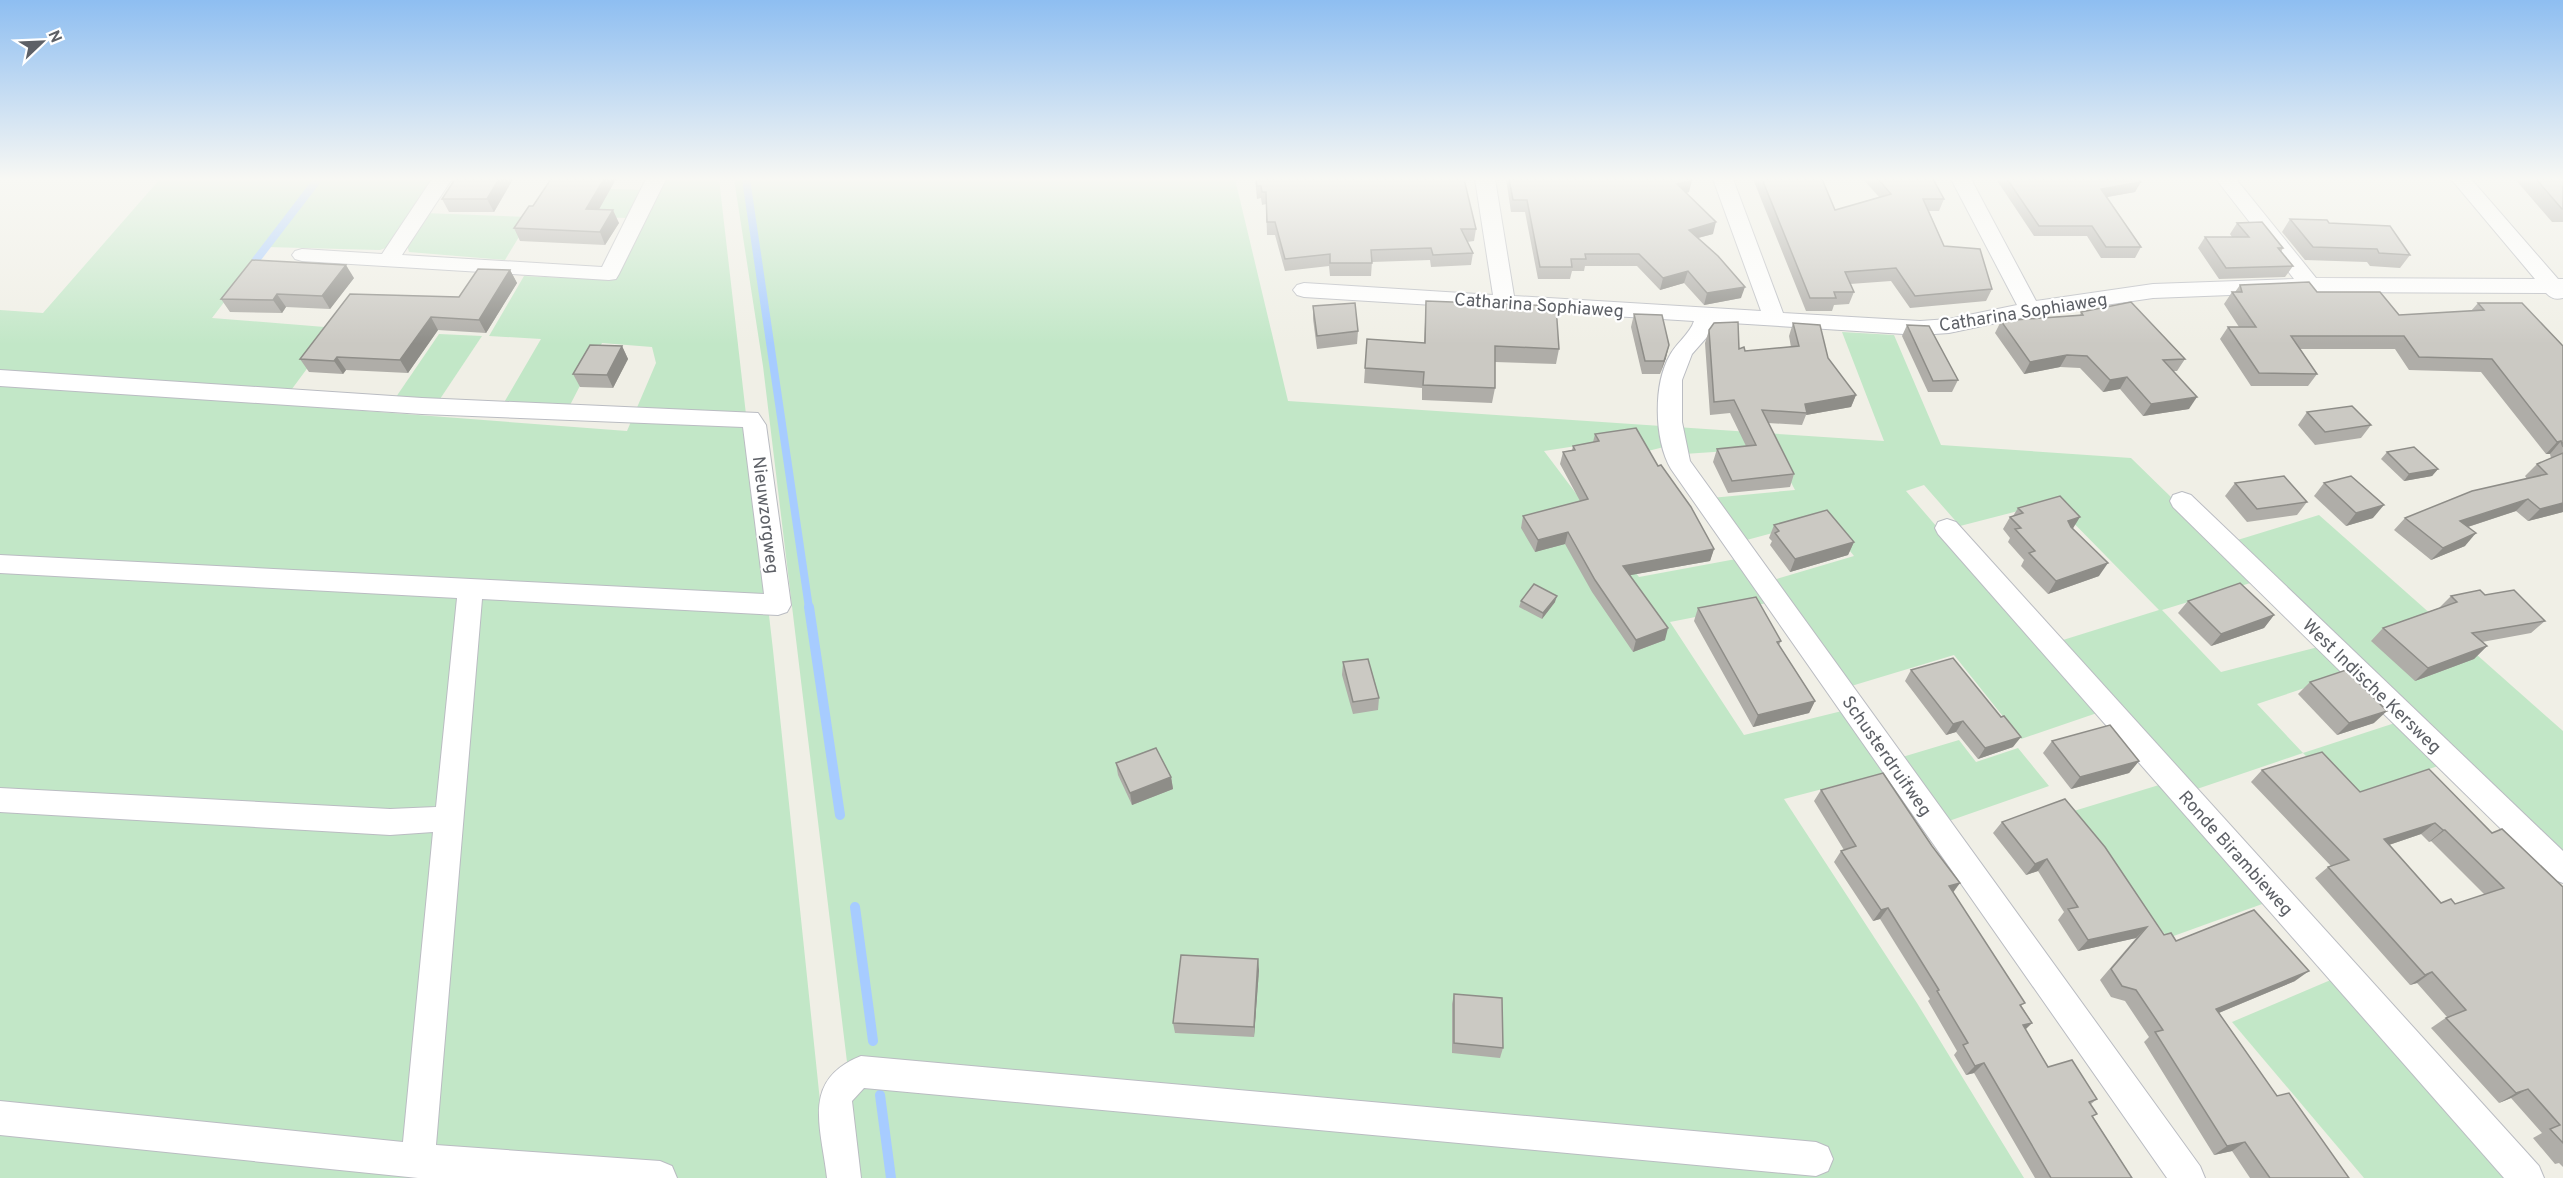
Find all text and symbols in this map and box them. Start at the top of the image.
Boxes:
north arrow [12,12,72,72]
text: N [43,28,65,46]
street label: Catharina Sophiaweg [1453,289,1625,324]
street label: Catharina Sophiaweg [1937,289,2109,338]
street label: Nieuwzorgweg [746,455,783,575]
street label: West Indische Kersweg [2297,615,2445,759]
street label: Schusterdruifweg [1836,692,1936,822]
street label: Ronde Birambieweg [2173,787,2297,921]

